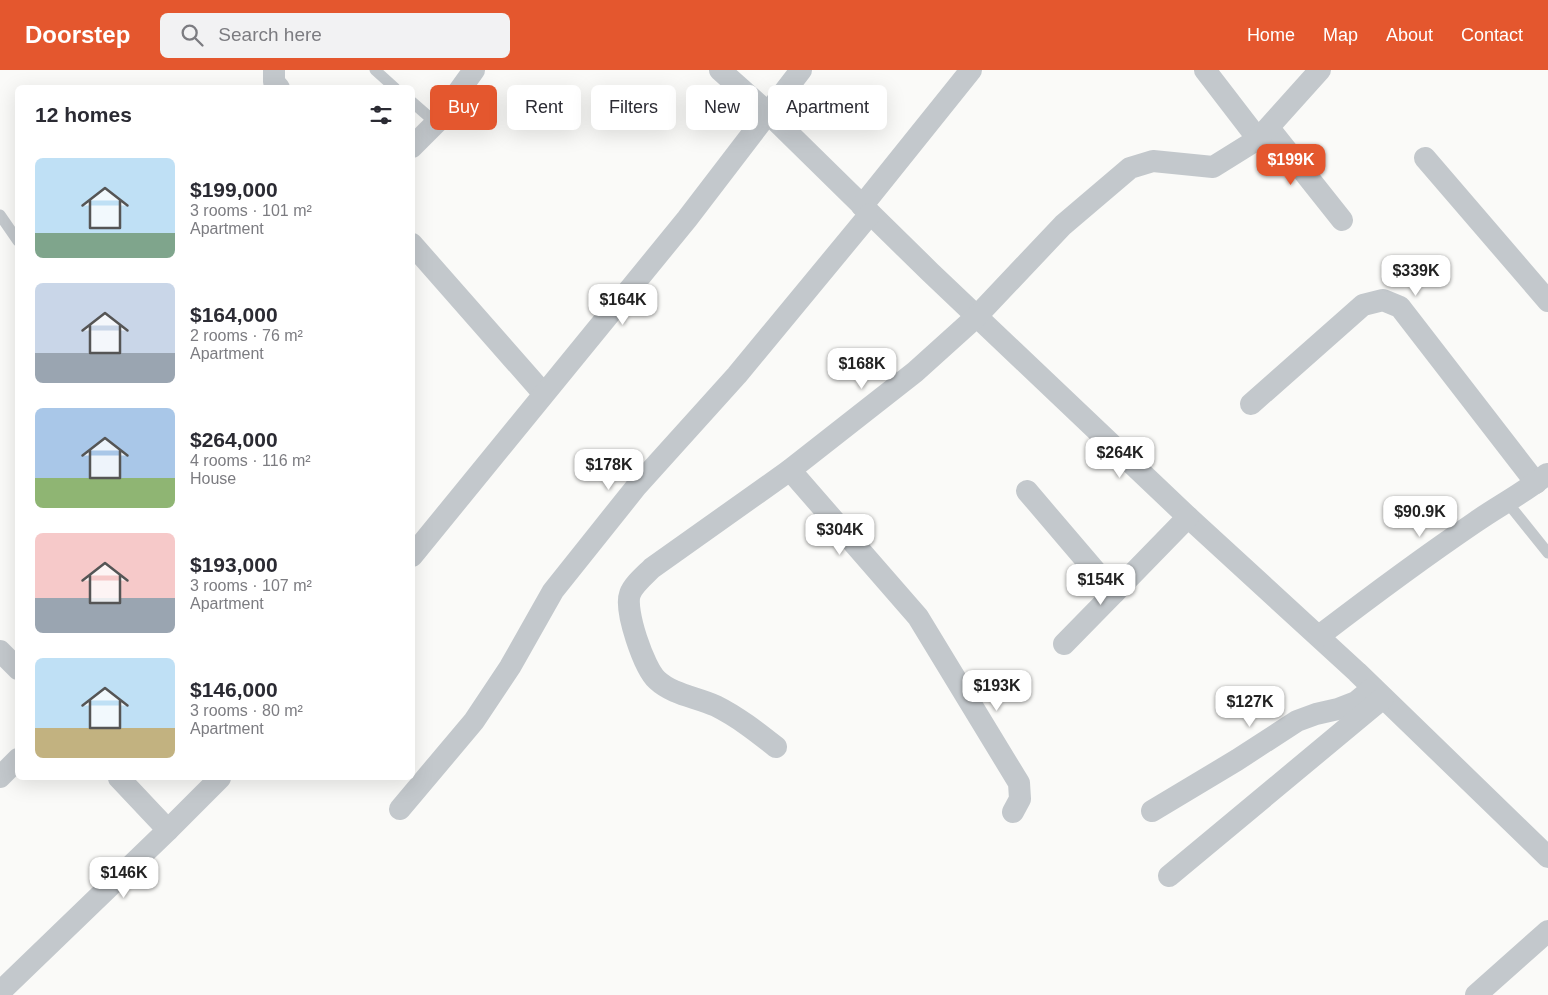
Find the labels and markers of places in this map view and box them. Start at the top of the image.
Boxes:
pin: $199K [1256,144,1326,186]
pin: $339K [1381,254,1451,297]
pin: $164K [588,284,658,326]
pin: $168K [827,348,897,390]
pin: $264K [1085,436,1155,479]
pin: $178K [574,448,644,491]
pin: $90.9K [1379,496,1461,538]
pin: $304K [805,514,875,556]
pin: $154K [1066,564,1136,606]
pin: $193K [962,670,1032,712]
pin: $127K [1215,686,1285,728]
pin: $146K [89,856,159,899]

